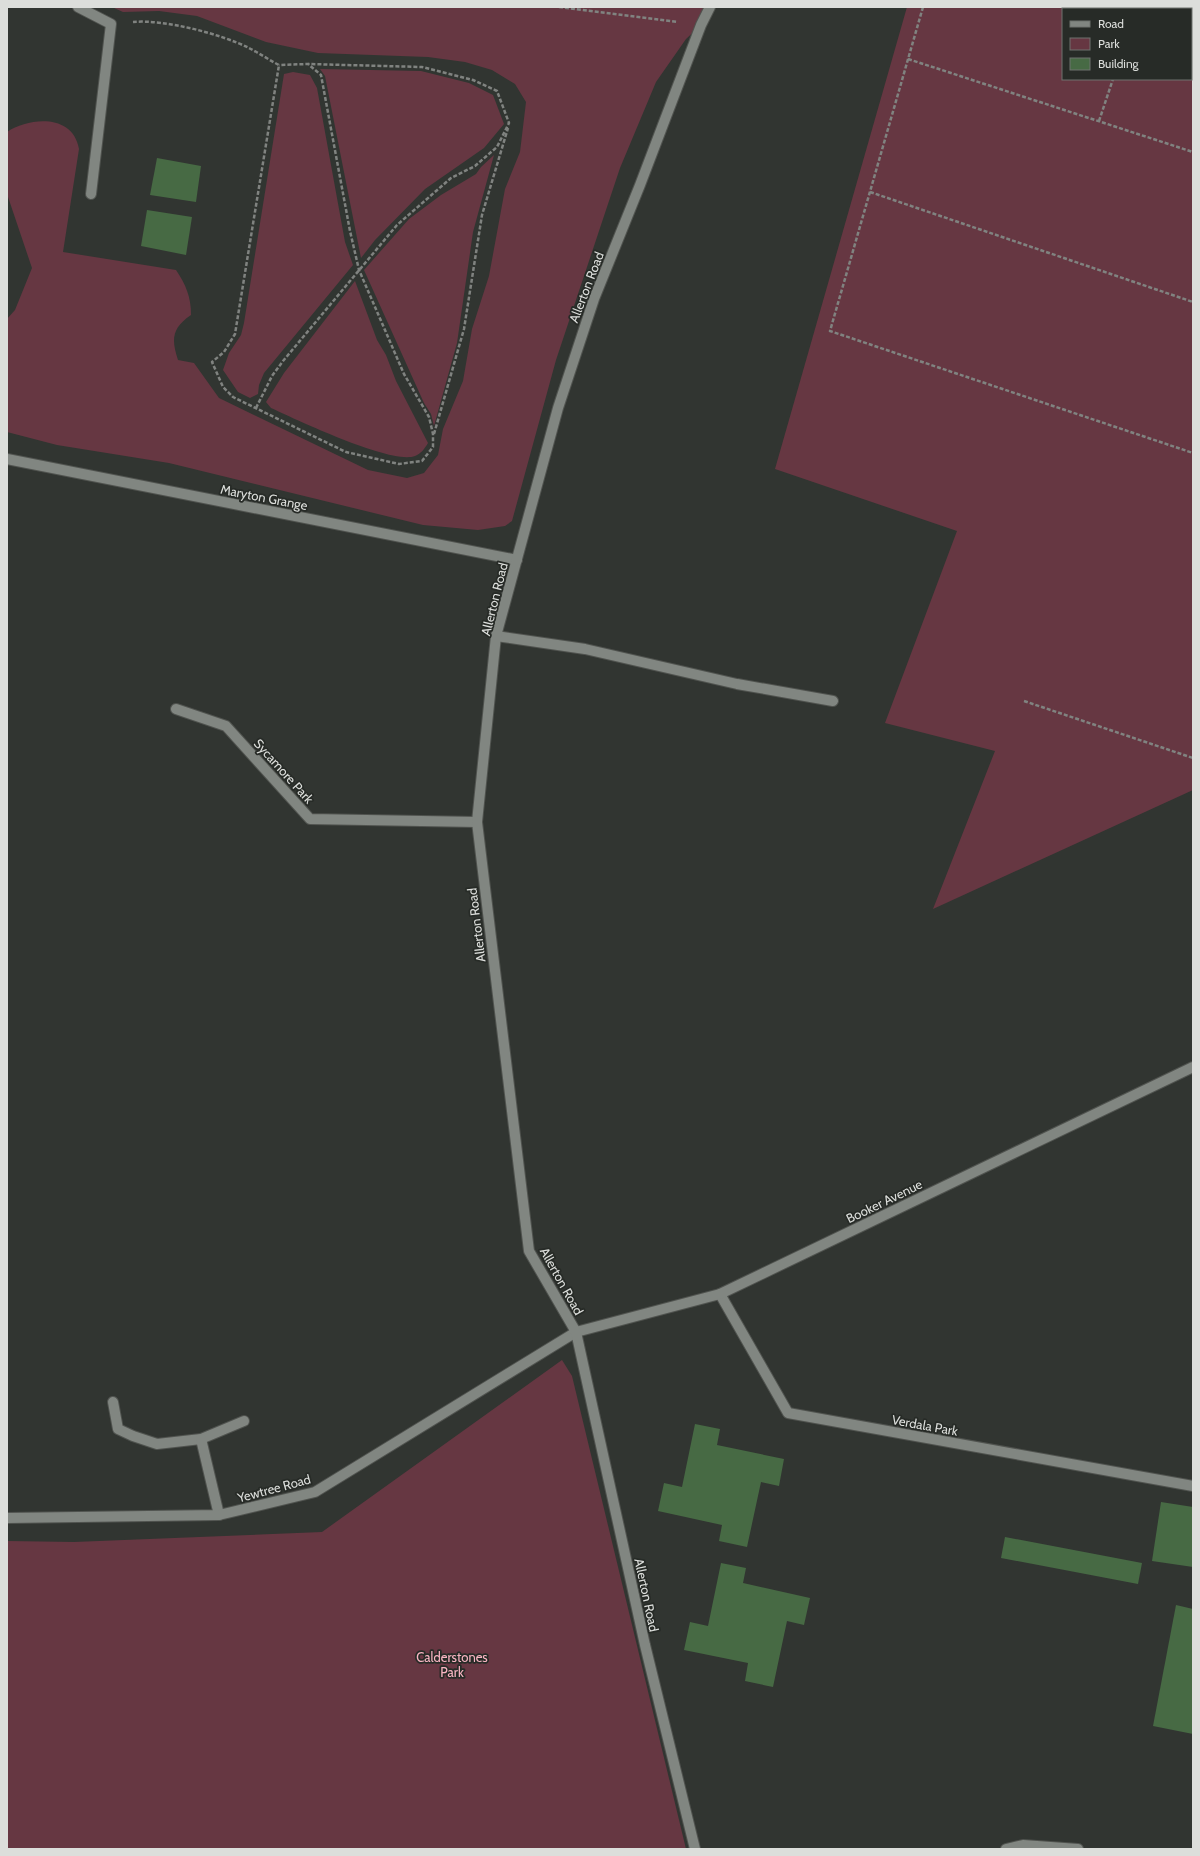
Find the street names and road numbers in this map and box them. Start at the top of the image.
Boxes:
street label: Allerton Road [565,249,607,325]
street label: Maryton Grange [219,481,309,513]
street label: Allerton Road [477,561,511,637]
street label: Sycamore Park [251,735,317,807]
street label: Allerton Road [464,887,488,963]
street label: Booker Avenue [843,1176,925,1226]
street label: Allerton Road [537,1244,587,1318]
street label: Verdala Park [891,1411,959,1439]
street label: Yewtree Road [235,1471,312,1506]
street label: Allerton Road [631,1557,663,1633]

